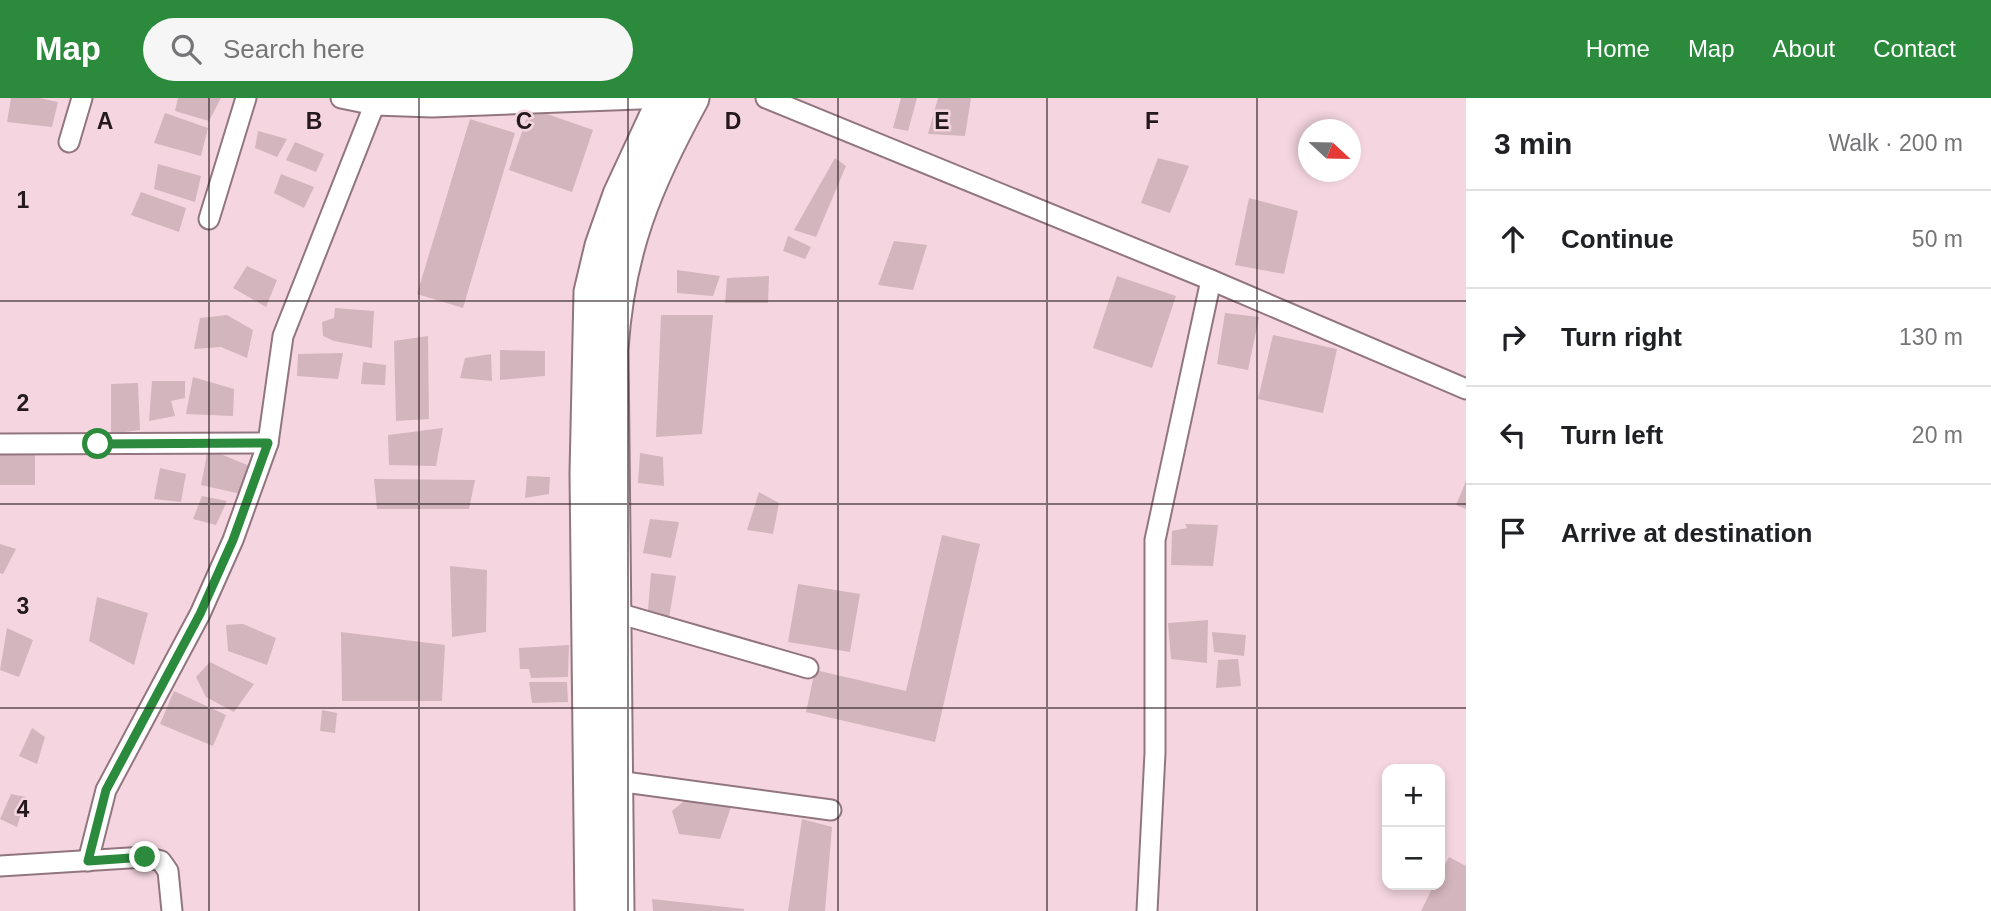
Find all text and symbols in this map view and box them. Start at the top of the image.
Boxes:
search box [143,18,633,81]
text: Map [35,30,101,67]
icon: search [167,30,205,68]
text: Search here [223,34,365,64]
text: Home [1586,35,1650,62]
text: Map [1688,35,1735,62]
text: About [1773,35,1835,62]
text: Contact [1873,35,1956,62]
text: A [97,108,113,134]
text: B [306,108,322,134]
text: C [516,108,532,134]
text: D [725,108,741,134]
text: E [934,108,950,134]
text: F [1145,108,1159,134]
north arrow [1298,119,1361,182]
text: 3 min [1494,127,1572,160]
text: Walk · 200 m [1828,130,1963,156]
text: 1 [17,187,30,213]
icon: ahead [1494,220,1532,258]
text: Continue [1561,224,1674,254]
text: 50 m [1912,226,1963,252]
icon: right [1494,318,1532,356]
text: Turn right [1561,322,1682,352]
text: 130 m [1899,324,1963,350]
text: 2 [17,390,29,416]
icon: left [1494,416,1532,454]
text: Turn left [1561,420,1663,450]
text: 20 m [1912,422,1963,448]
route start [82,428,113,459]
icon: arrive [1494,514,1532,552]
text: Arrive at destination [1561,518,1812,548]
text: 3 [17,593,29,619]
map controls [1382,764,1445,890]
button: + [1382,764,1445,827]
text: 4 [17,796,30,822]
button: − [1382,827,1445,890]
route end [129,841,160,872]

